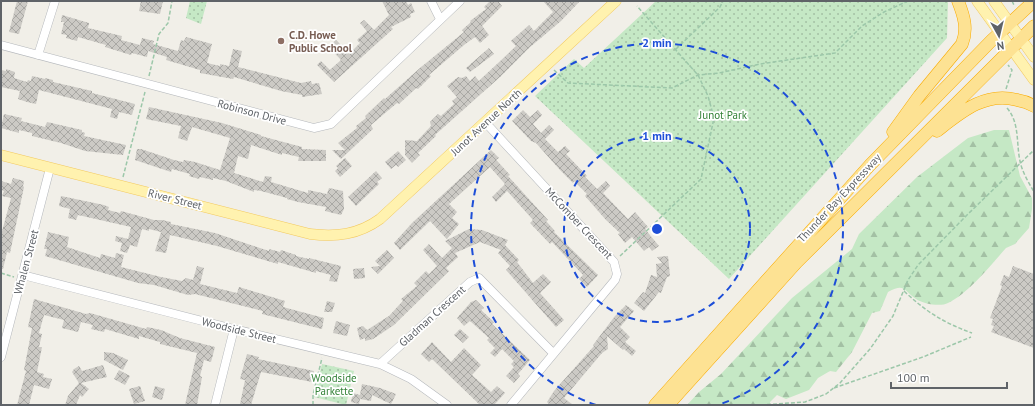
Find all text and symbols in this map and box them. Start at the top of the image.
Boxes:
north arrow [979,16,1019,56]
place label: C.D. Howe Public School [289,28,353,55]
text: 2 min [642,35,672,50]
marker: C.D. Howe Public School [276,36,286,46]
text: N [996,38,1005,53]
street label: Junot Avenue North [447,86,524,159]
street label: Robinson Drive [216,96,288,128]
park label: Junot Park [698,108,748,122]
text: 1 min [642,128,672,143]
street label: Thunder Bay Expressway [794,150,884,245]
street label: McComber Crescent [542,184,616,262]
street label: River Street [147,186,204,213]
centre of rings [650,222,664,236]
street label: Whalen Street [11,228,41,296]
street label: Gladman Crescent [396,282,468,350]
street label: Woodside Street [200,314,278,346]
scale bar [891,364,1007,390]
text: 100 m [897,370,930,385]
park label: Woodside Parkette [311,371,357,398]

